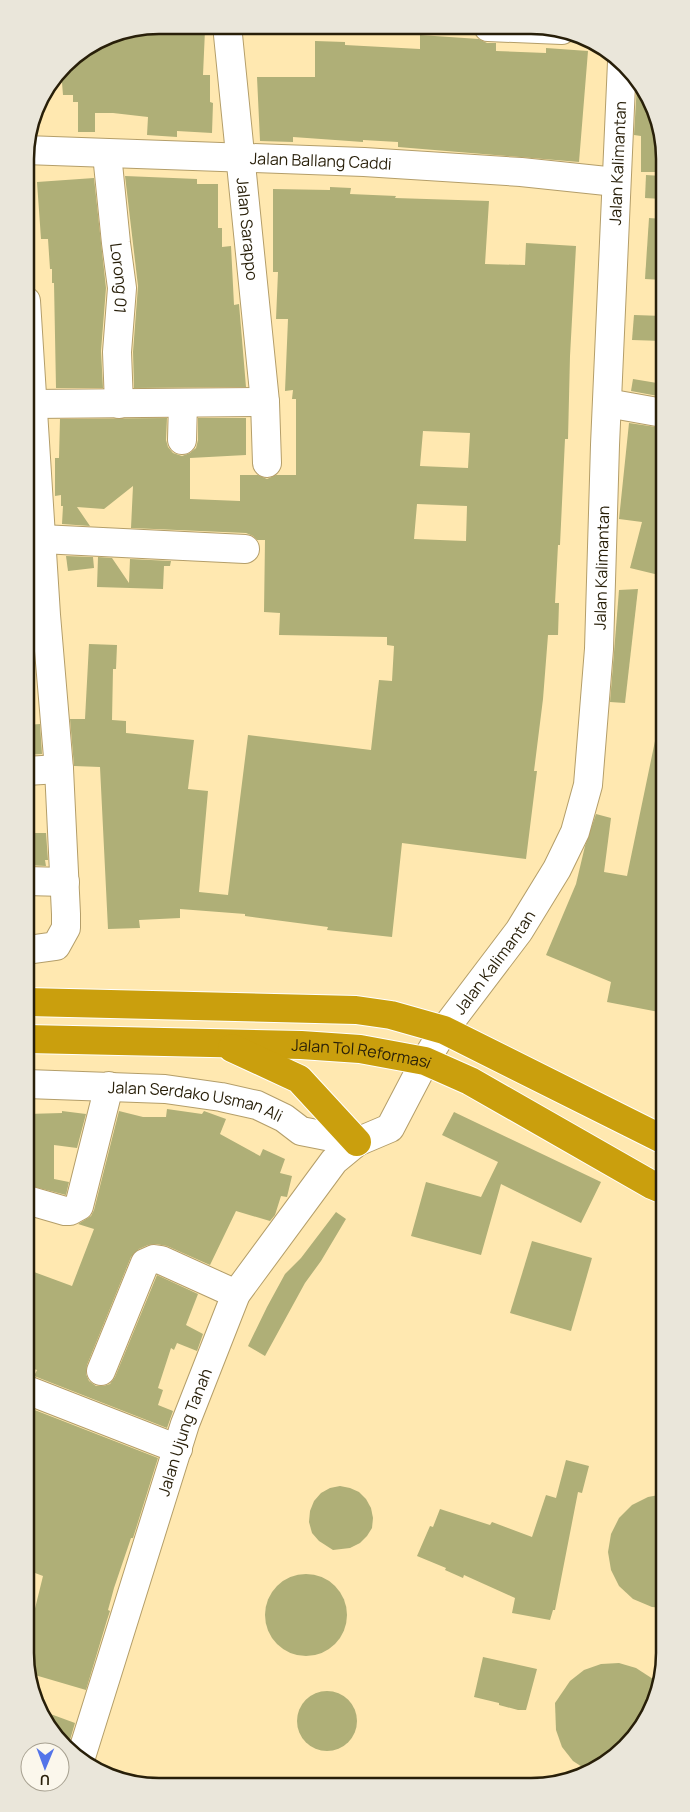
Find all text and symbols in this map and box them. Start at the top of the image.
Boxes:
street label: Jalan Kalimantan [604,100,631,226]
street label: Jalan Ballang Caddi [249,147,392,175]
street label: Jalan Sarappo [231,177,264,281]
street label: Lorong 01 [105,242,133,314]
street label: Jalan Kalimantan [589,505,614,630]
street label: Jalan Kalimantan [449,906,540,1019]
street label: Jalan Tol Reformasi [291,1034,435,1074]
street label: Jalan Serdako Usman Ali [108,1076,286,1127]
street label: Jalan Ujung Tanah [152,1365,217,1499]
north arrow [20,1742,70,1792]
text: U [40,1771,50,1790]

